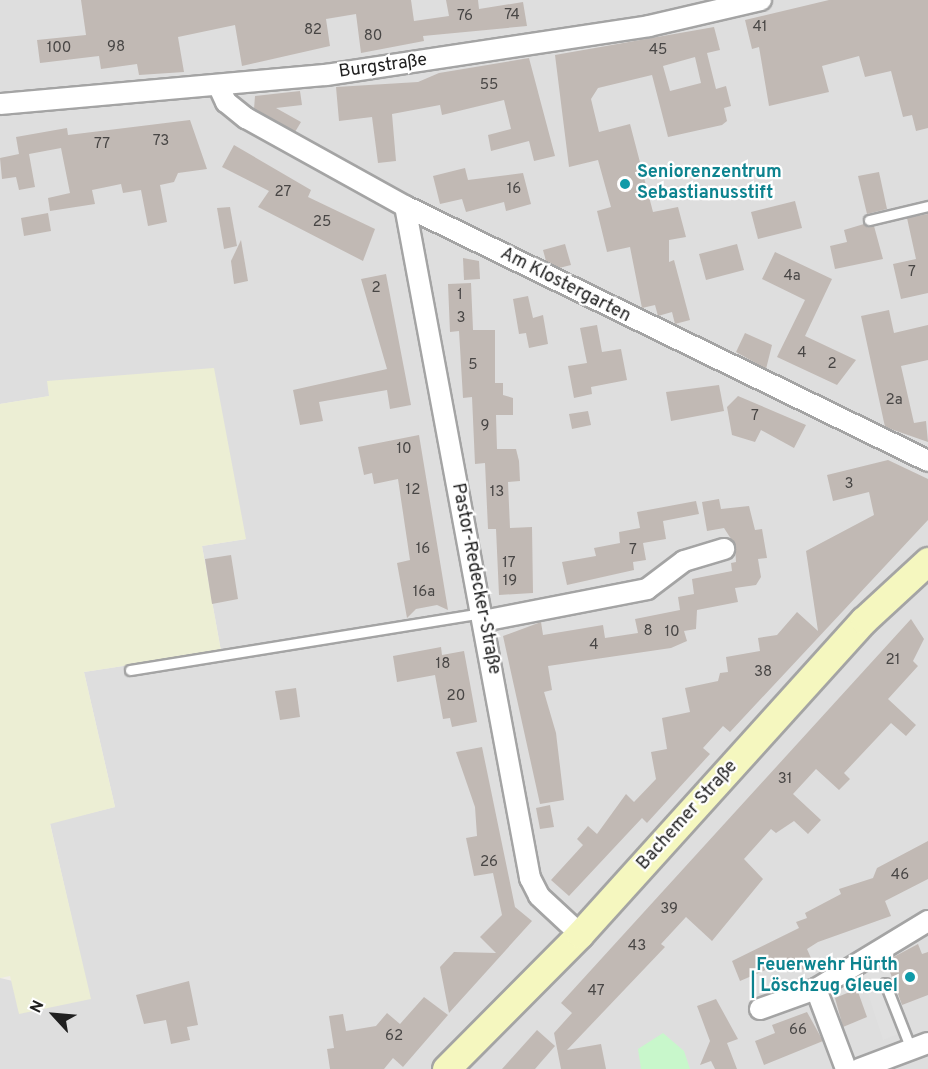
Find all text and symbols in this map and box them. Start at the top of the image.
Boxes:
house number: 74 [504,7,520,25]
house number: 76 [457,8,473,26]
house number: 41 [753,19,767,37]
house number: 82 [304,22,322,40]
house number: 80 [364,28,382,46]
house number: 98 [107,39,125,57]
house number: 100 [47,40,71,58]
house number: 45 [649,42,667,60]
street label: Burgstraße [338,50,428,84]
house number: 55 [480,77,498,95]
house number: 73 [153,133,169,151]
house number: 77 [94,136,110,154]
place label: Seniorenzentrum Sebastianusstift [637,163,782,206]
marker: Seniorenzentrum Sebastianusstift [618,177,632,191]
house number: 16 [507,181,521,199]
house number: 27 [275,184,291,202]
house number: 25 [313,214,331,232]
street label: Am Klostergarten [496,244,634,328]
house number: 7 [908,264,916,282]
house number: 4a [783,268,801,286]
house number: 2 [371,280,381,298]
house number: 1 [457,287,463,305]
house number: 3 [456,310,466,328]
house number: 4 [797,345,807,363]
house number: 2 [827,356,837,374]
house number: 5 [468,357,478,375]
house number: 2a [885,392,903,410]
house number: 7 [751,408,759,426]
house number: 9 [481,418,489,436]
house number: 10 [396,441,412,459]
house number: 3 [844,476,854,494]
street label: Pastor-Redecker-Straße [446,481,504,677]
house number: 12 [406,482,420,500]
house number: 13 [490,484,504,502]
house number: 16 [416,541,430,559]
house number: 7 [629,542,637,560]
house number: 17 [502,555,516,573]
house number: 19 [503,573,517,591]
house number: 16a [413,584,435,602]
house number: 8 [643,623,653,641]
house number: 10 [664,624,680,642]
house number: 4 [589,637,599,655]
house number: 21 [886,652,900,670]
house number: 18 [436,656,450,674]
house number: 38 [754,664,772,682]
house number: 20 [447,688,465,706]
street label: Bachemer Straße [633,757,743,875]
house number: 31 [778,771,792,789]
house number: 26 [480,854,498,872]
house number: 46 [891,867,909,885]
house number: 39 [660,901,678,919]
house number: 43 [628,938,646,956]
place label: Feuerwehr Hürth | Löschzug Gleuel [750,956,898,998]
marker: Feuerwehr Hürth | Löschzug Gleuel [903,970,917,984]
house number: 47 [588,983,604,1001]
north arrow [24,985,84,1045]
text: N [26,998,49,1017]
house number: 66 [789,1022,807,1040]
house number: 62 [385,1028,403,1046]

